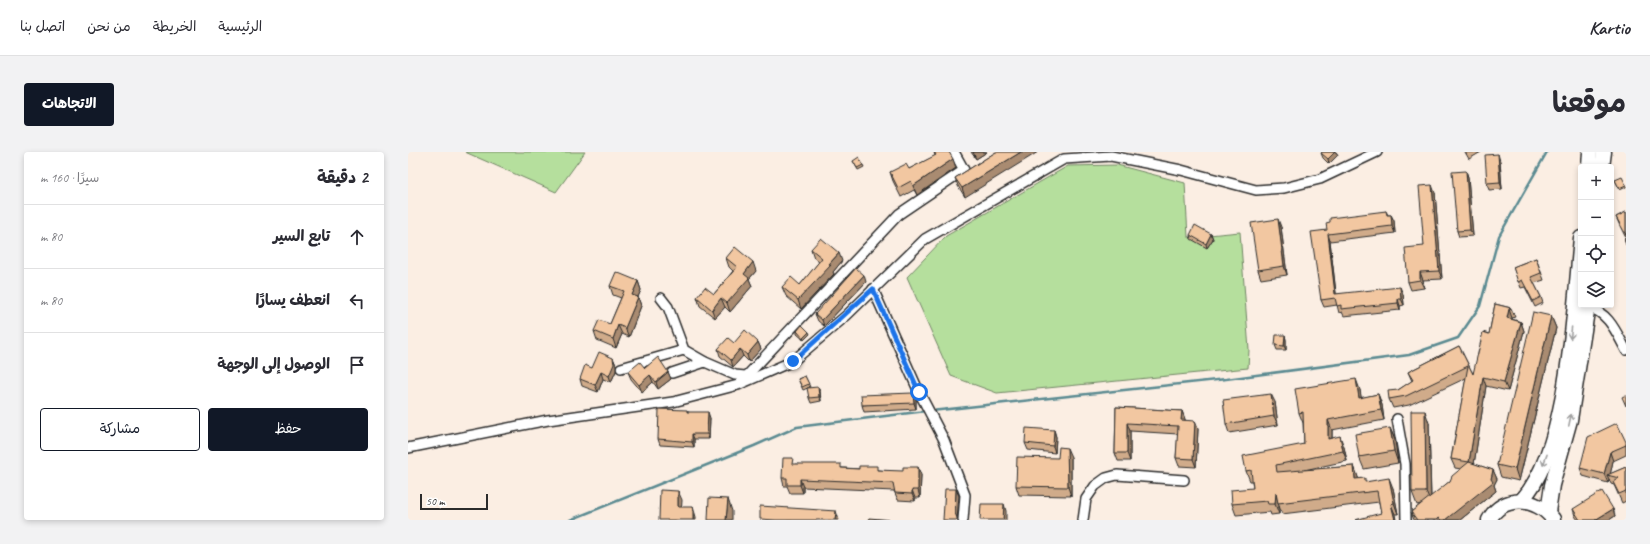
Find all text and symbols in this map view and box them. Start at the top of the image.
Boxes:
text: Kartio [1589,16,1630,40]
text: اتصل بنا [20,18,65,35]
text: من نحن [87,18,131,35]
text: الخريطة [153,18,196,35]
text: الرئيسية [218,18,262,35]
button: الاتجاهات [24,83,114,126]
text: موقعنا [1552,85,1626,120]
map controls [1578,164,1614,308]
button: + [1578,164,1614,200]
text: 2 دقيقة [317,167,368,188]
text: سيرًا · 160 m [40,170,99,186]
button: − [1578,200,1614,236]
icon: ahead [346,226,368,248]
text: تابع السير [273,227,330,246]
text: 80 m [40,229,62,245]
button: locate [1578,236,1614,272]
button: layers [1578,272,1614,308]
icon: left [346,290,368,312]
text: انعطف يسارًا [255,291,330,310]
text: 80 m [40,293,62,309]
one-way arrow [1567,326,1575,339]
route end [784,352,802,370]
icon: arrive [346,354,368,376]
text: الوصول إلى الوجهة [217,355,330,374]
route start [910,383,928,401]
button: مشاركة [40,408,200,451]
button: حفظ [208,408,368,451]
one-way arrow [1566,414,1574,427]
one-way arrow [1541,453,1549,465]
scale bar [420,492,488,511]
text: 50 m [426,494,445,508]

